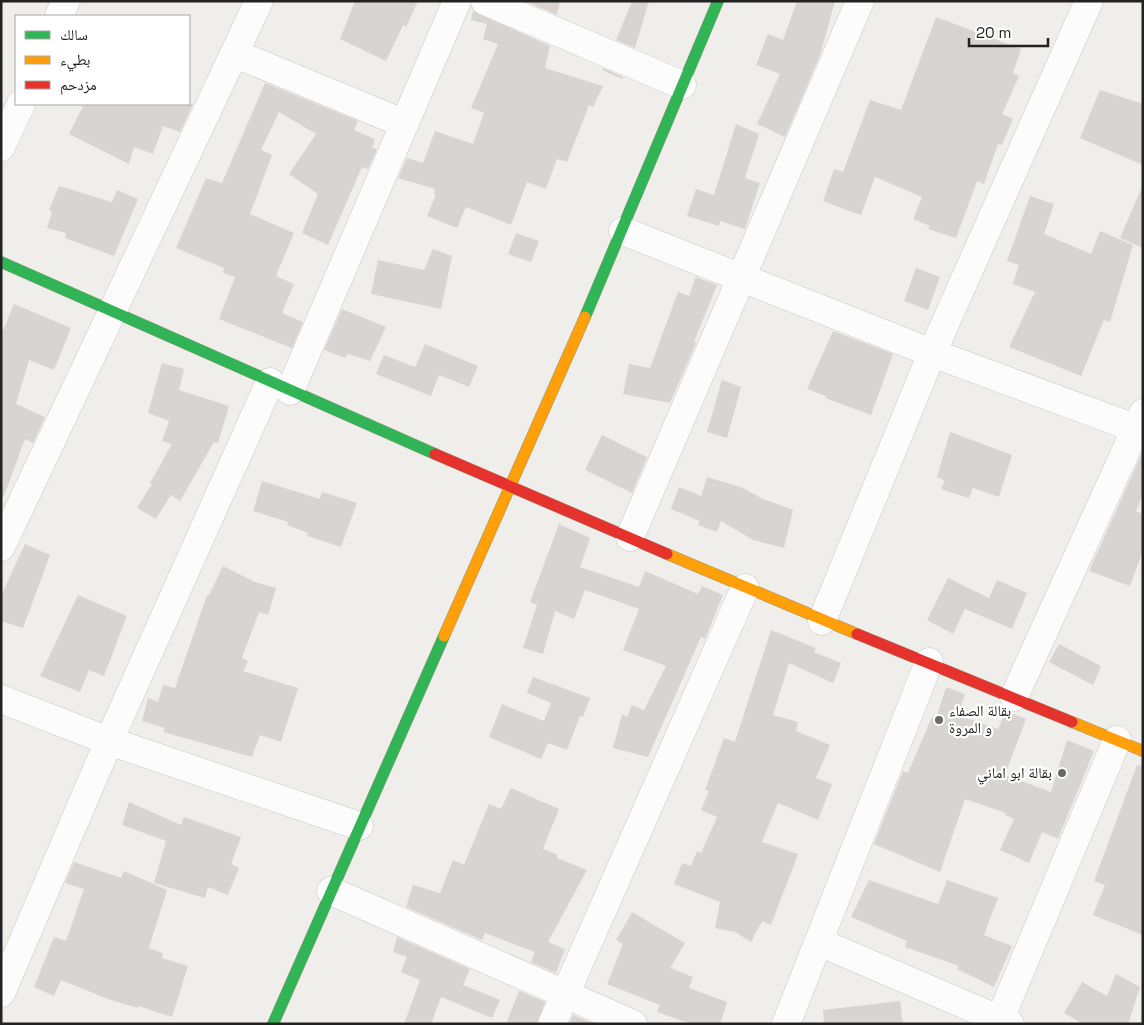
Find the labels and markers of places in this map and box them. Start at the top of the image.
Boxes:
place label: بقالة الصفاء و المروة [949,701,1011,737]
marker: بقالة الصفاء و المروة [933,714,945,726]
place label: بقالة ابو اماني [977,763,1052,785]
marker: بقالة ابو اماني [1056,767,1068,779]

